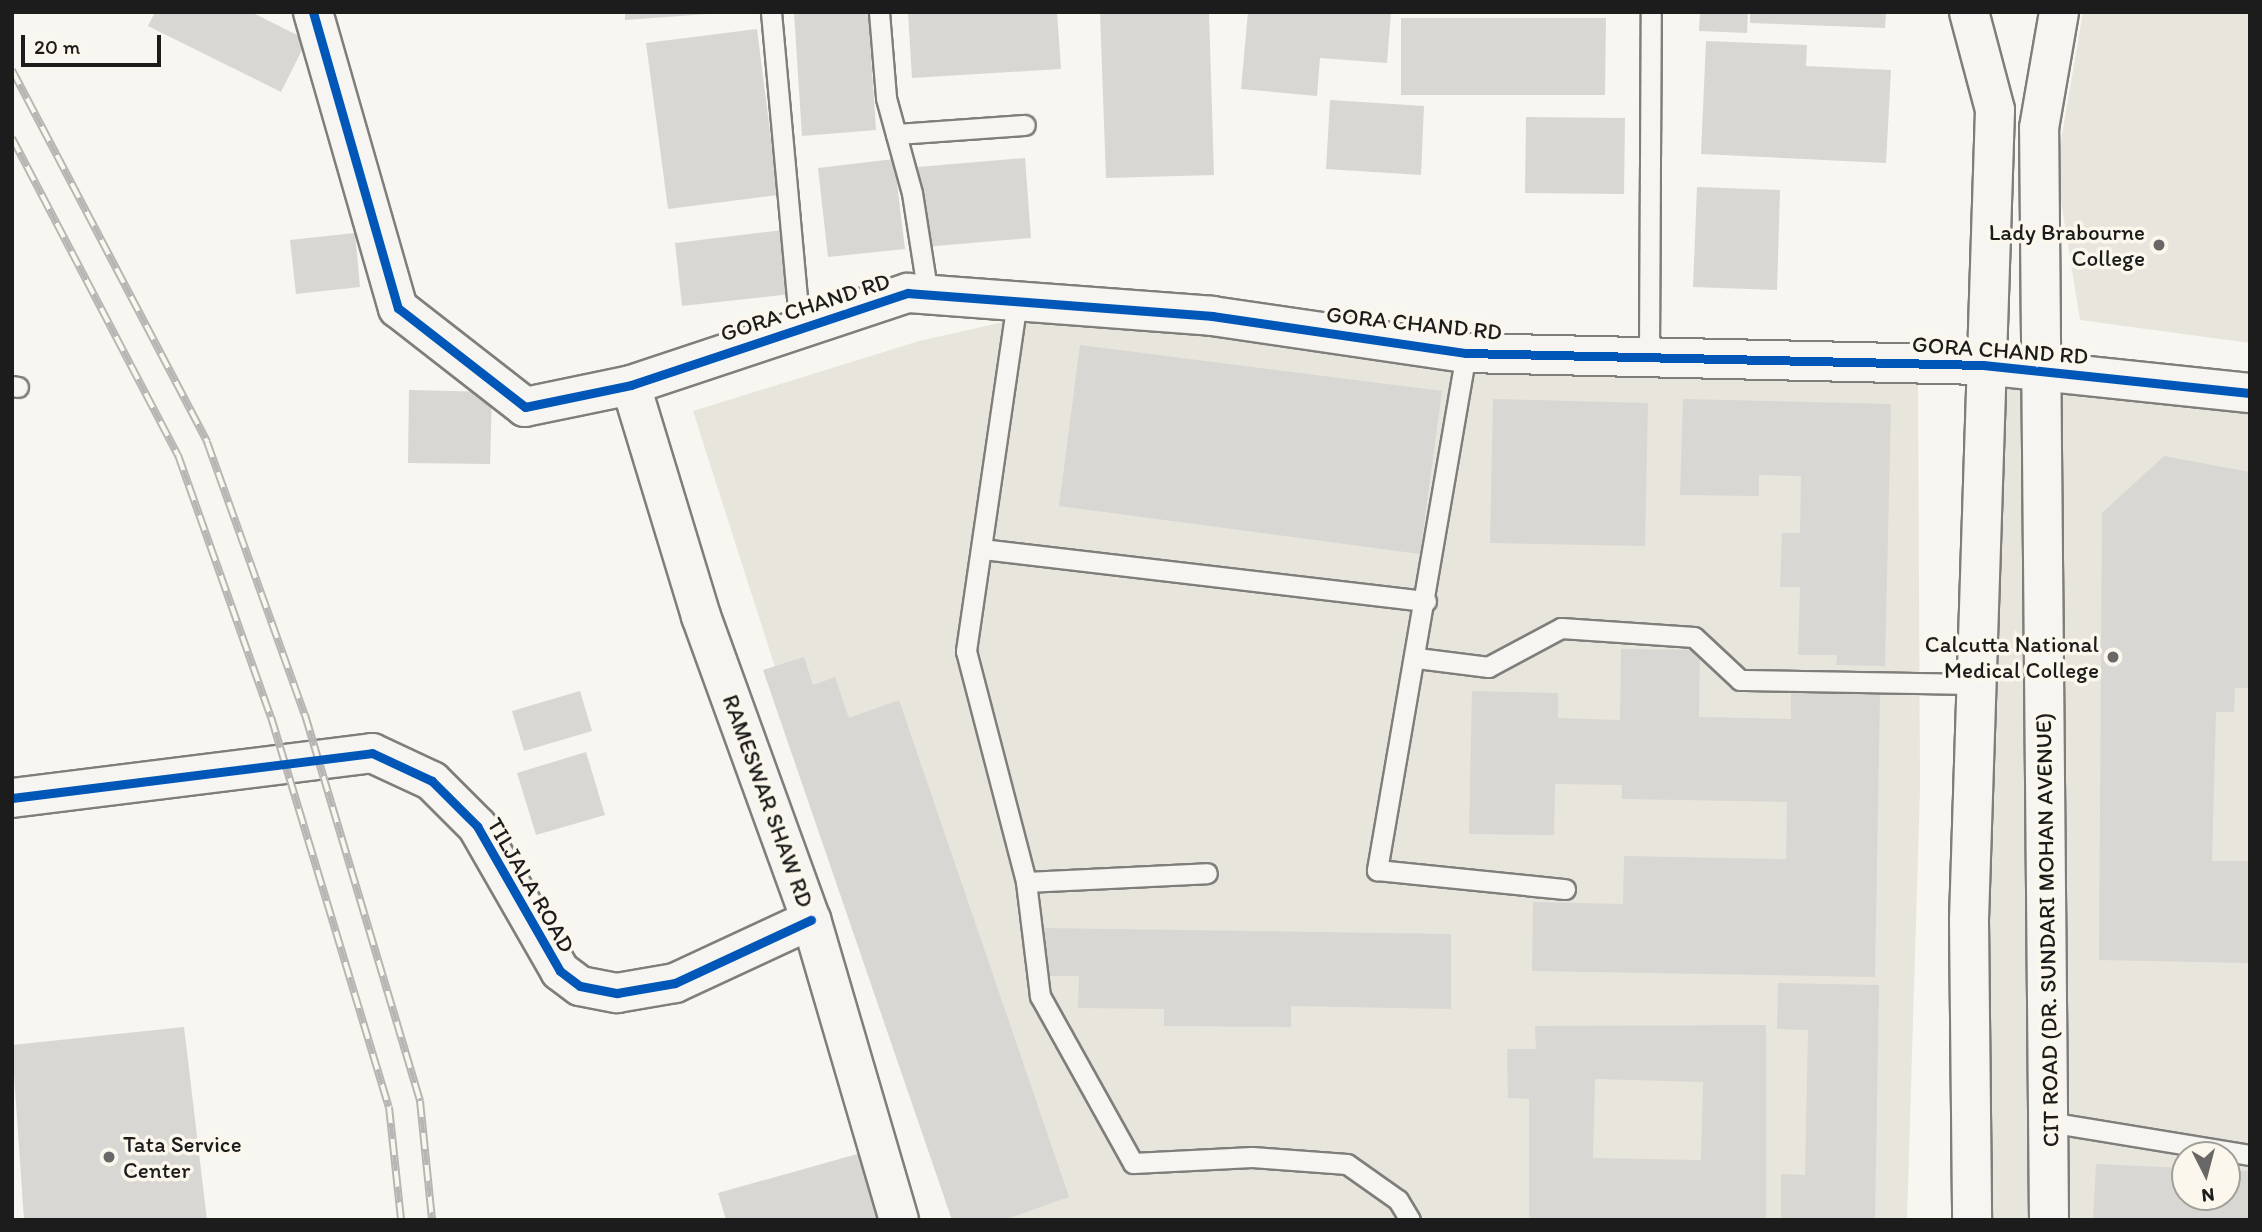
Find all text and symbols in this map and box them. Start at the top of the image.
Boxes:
scale bar [24,21,164,65]
text: 20 m [34,34,80,59]
place label: Lady Brabourne College [1987,218,2145,272]
marker: Lady Brabourne College [2151,237,2167,253]
street label: GORA CHAND RD [717,267,893,347]
street label: GORA CHAND RD [1325,300,1503,346]
street label: GORA CHAND RD [1911,330,2089,370]
place label: Calcutta National Medical College [1925,630,2099,684]
marker: Calcutta National Medical College [2105,649,2121,665]
street label: RAMESWAR SHAW RD [717,691,819,911]
street label: CIT ROAD (DR. SUNDARI MOHAN AVENUE) [2029,713,2065,1147]
street label: TILJALA ROAD [481,813,581,957]
place label: Tata Service Center [123,1130,242,1184]
north arrow [2171,1141,2241,1211]
marker: Tata Service Center [101,1149,117,1165]
text: N [2200,1183,2216,1207]

